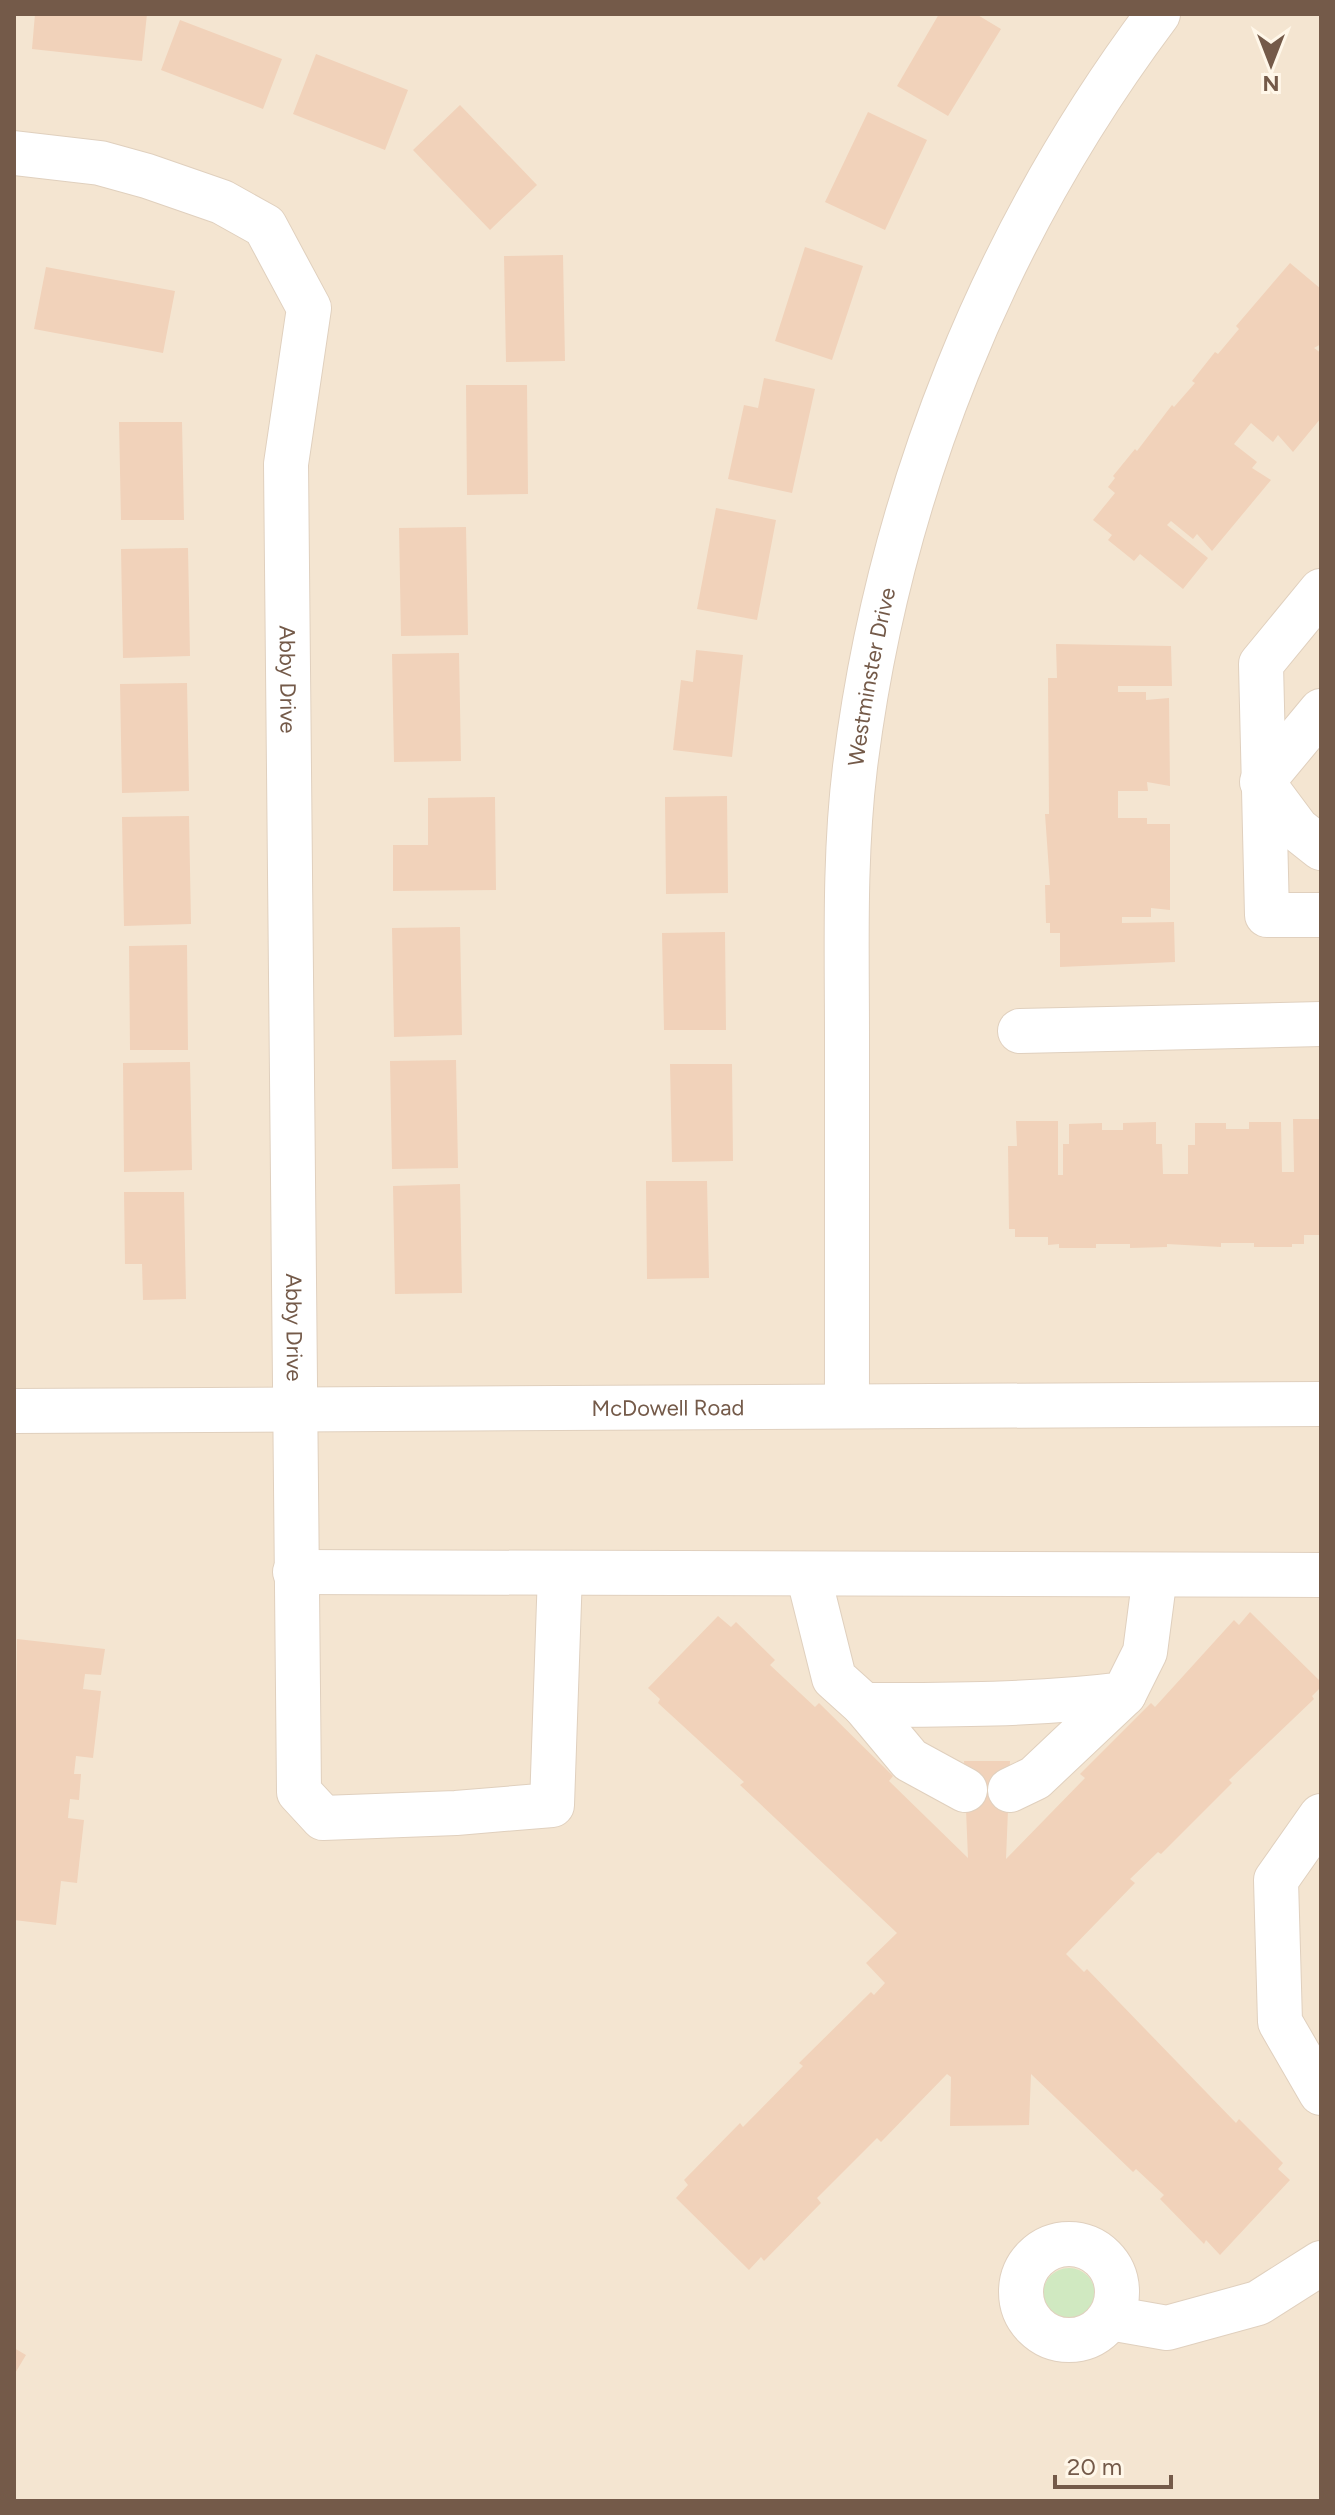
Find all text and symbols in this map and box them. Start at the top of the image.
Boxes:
north arrow [1231,24,1311,104]
text: N [1262,70,1280,97]
street label: Westminster Drive [842,585,901,768]
street label: Abby Drive [274,625,302,734]
street label: Abby Drive [280,1273,308,1382]
street label: McDowell Road [591,1394,745,1421]
scale bar [1055,2439,1171,2489]
text: 20 m [1067,2452,1122,2481]

